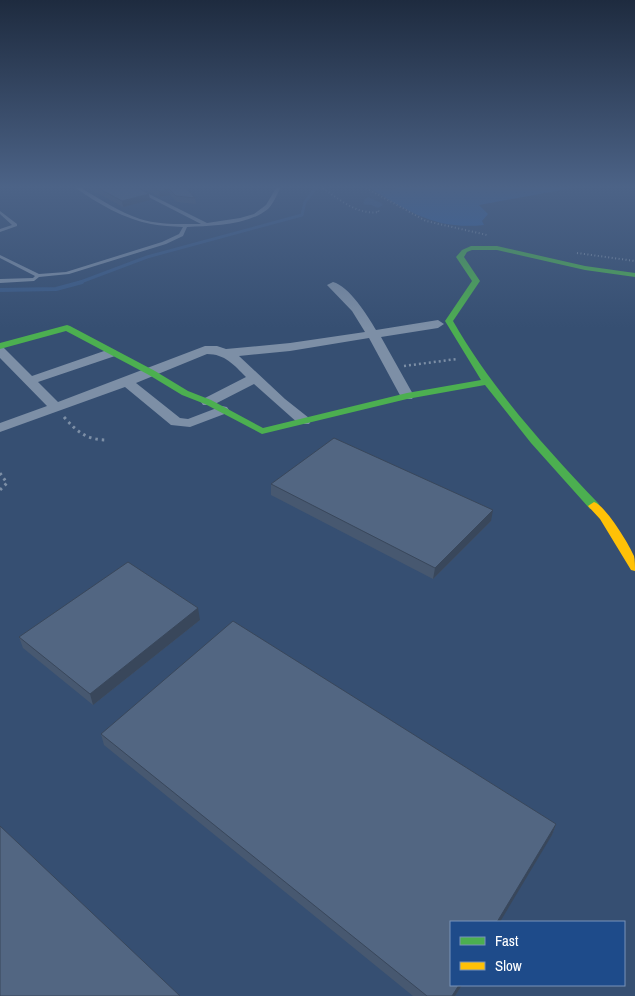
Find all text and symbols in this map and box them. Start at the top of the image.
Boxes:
legend [450,921,625,986]
text: Fast [495,930,519,951]
text: Slow [495,955,522,976]

